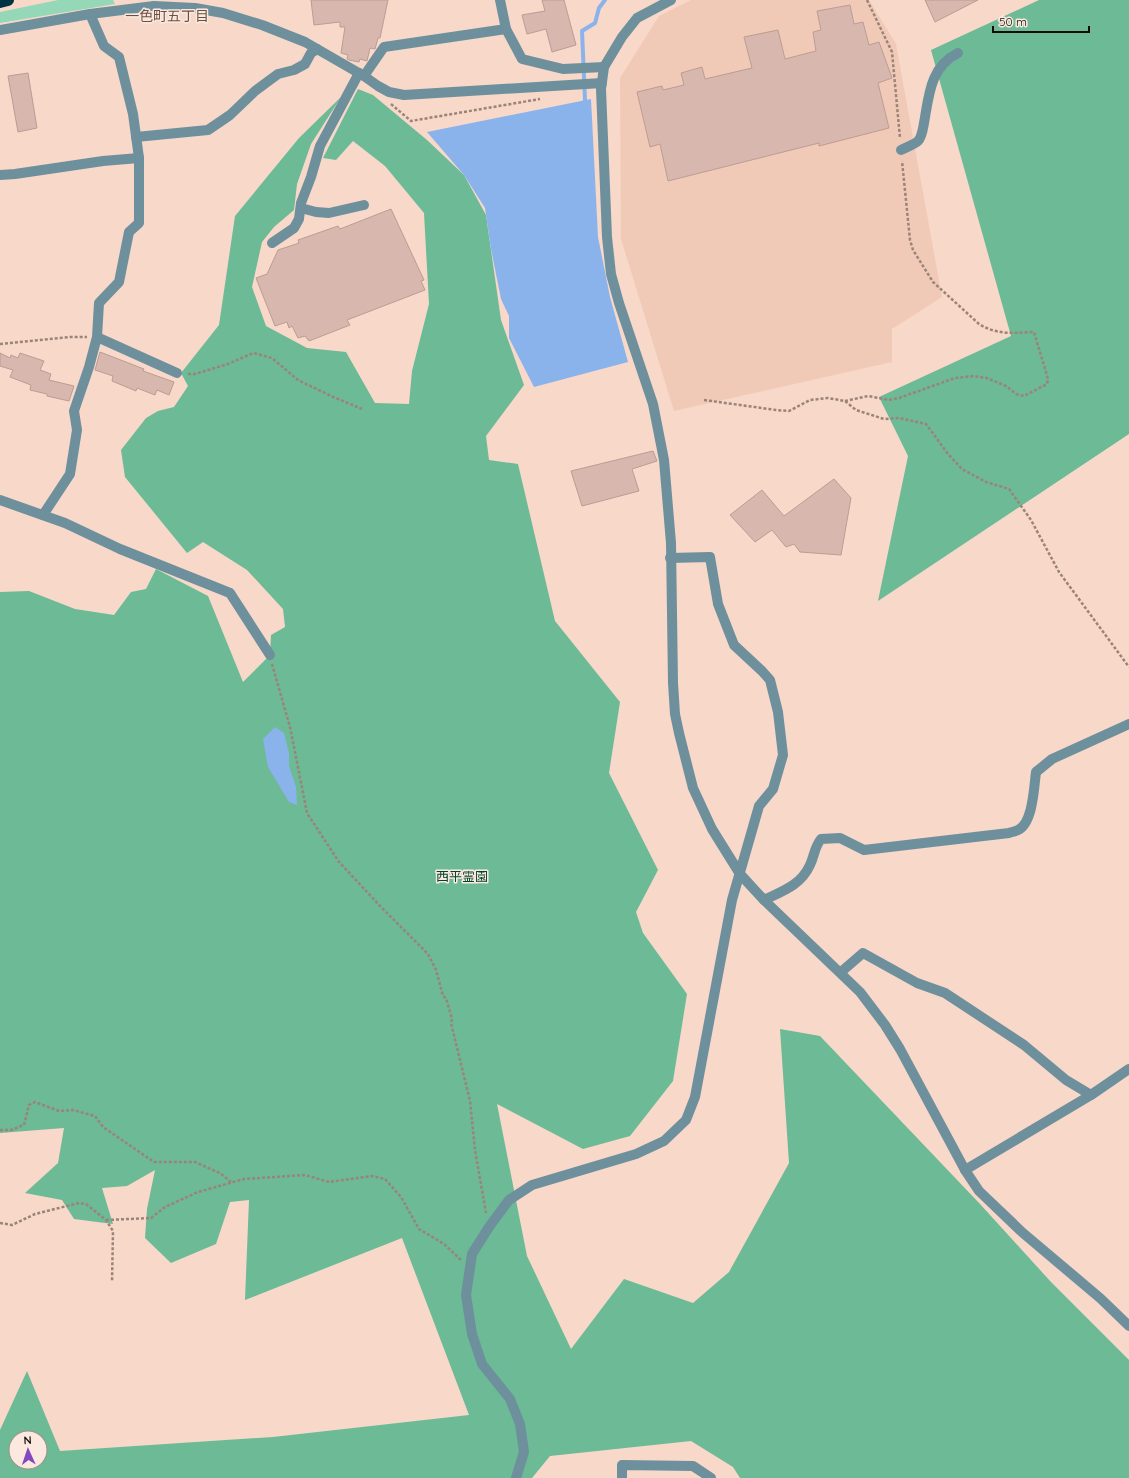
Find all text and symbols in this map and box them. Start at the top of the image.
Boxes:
district label: 一色町五丁目 [125,7,209,25]
scale bar [993,8,1089,34]
text: 50 m [999,14,1027,29]
park label: 西平霊園 [436,868,488,884]
north arrow [8,1430,48,1470]
text: N [23,1433,32,1447]

